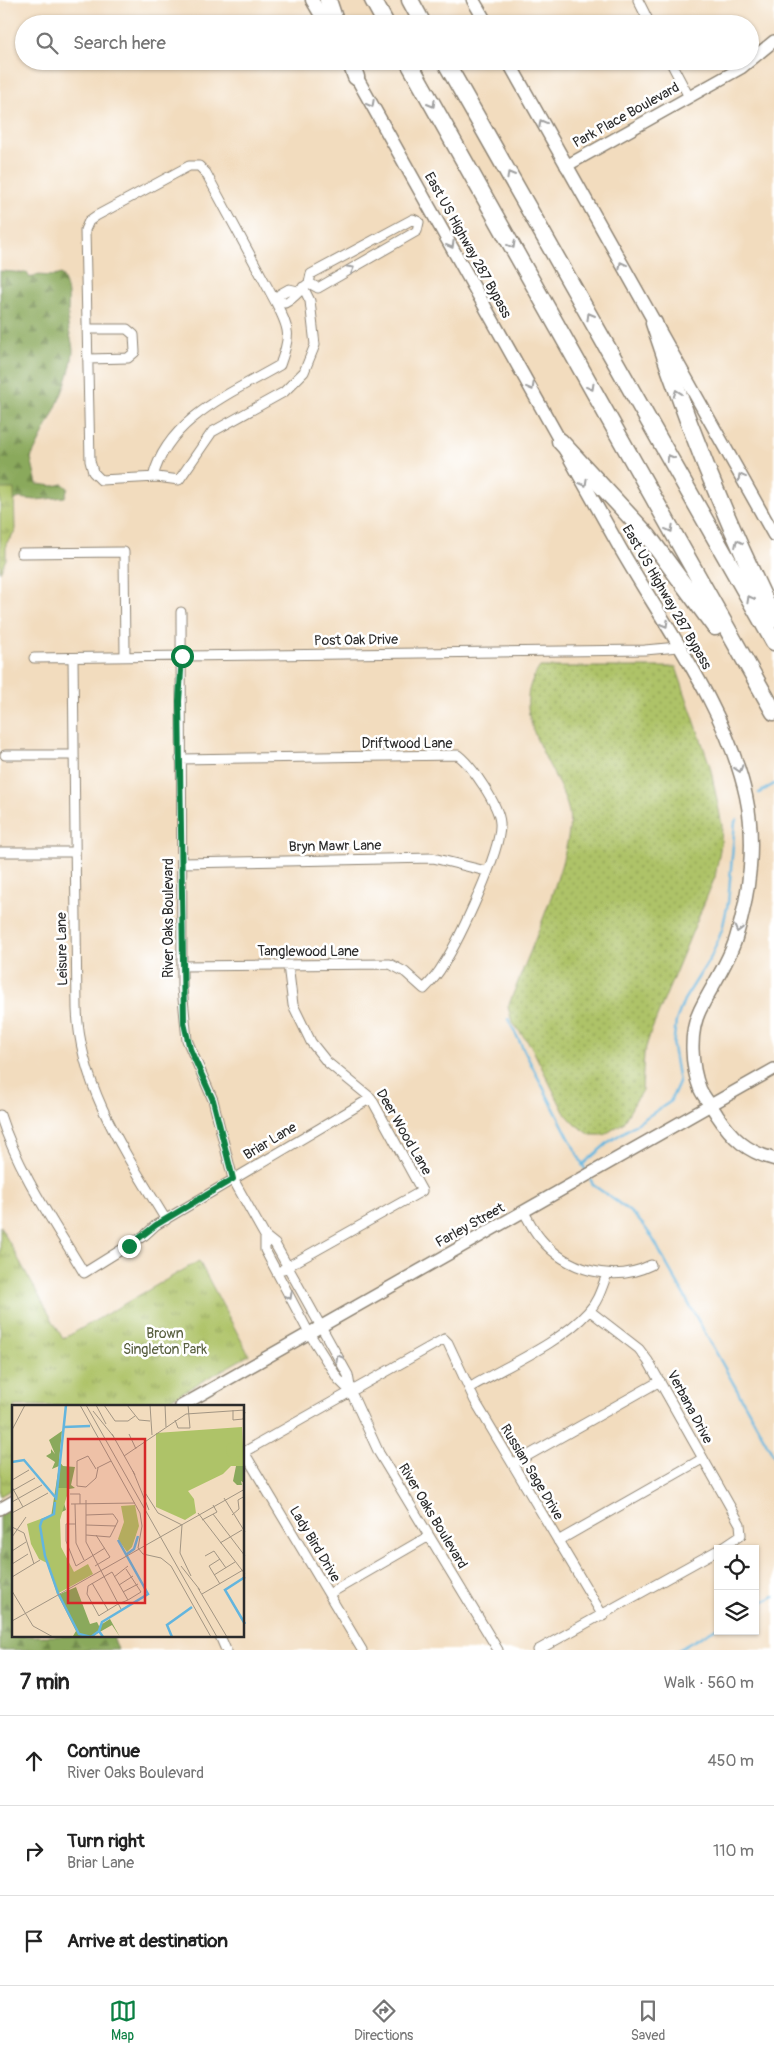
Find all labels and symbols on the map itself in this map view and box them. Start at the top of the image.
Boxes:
street label: Park Place Boulevard [570,79,682,151]
one-way arrow [365,98,375,107]
one-way arrow [425,98,435,107]
one-way arrow [539,120,549,129]
street label: East US Highway 287 Bypass [421,169,516,322]
one-way arrow [506,171,516,180]
one-way arrow [444,240,454,249]
one-way arrow [506,240,516,249]
one-way arrow [618,261,628,270]
one-way arrow [346,265,355,275]
one-way arrow [586,313,596,322]
one-way arrow [585,381,595,390]
one-way arrow [524,382,534,391]
one-way arrow [673,389,683,397]
one-way arrow [666,454,676,463]
one-way arrow [738,474,748,483]
one-way arrow [578,478,588,487]
street label: East US Highway 287 Bypass [619,522,716,673]
one-way arrow [664,523,674,532]
one-way arrow [734,539,744,548]
one-way arrow [747,595,757,604]
one-way arrow [659,619,669,628]
street label: Post Oak Drive [314,631,398,649]
route start [171,645,194,668]
street label: Driftwood Lane [362,735,452,752]
one-way arrow [733,764,743,772]
street label: Bryn Mawr Lane [288,837,382,855]
street label: River Oaks Boulevard [160,858,177,978]
street label: Leisure Lane [53,912,71,986]
one-way arrow [733,924,744,933]
street label: Tanglewood Lane [257,943,359,960]
street label: Deer Wood Lane [373,1086,435,1178]
street label: Briar Lane [240,1119,300,1163]
street label: Farley Street [433,1199,508,1251]
route end [118,1235,141,1258]
one-way arrow [283,1291,293,1300]
park label: Brown Singleton Park [123,1325,207,1358]
one-way arrow [335,1355,345,1364]
street label: Verbana Drive [664,1367,716,1447]
inset map [12,1405,245,1638]
street label: Russian Sage Drive [497,1421,567,1523]
street label: River Oaks Boulevard [395,1460,471,1572]
street label: Lady Bird Drive [286,1503,344,1585]

